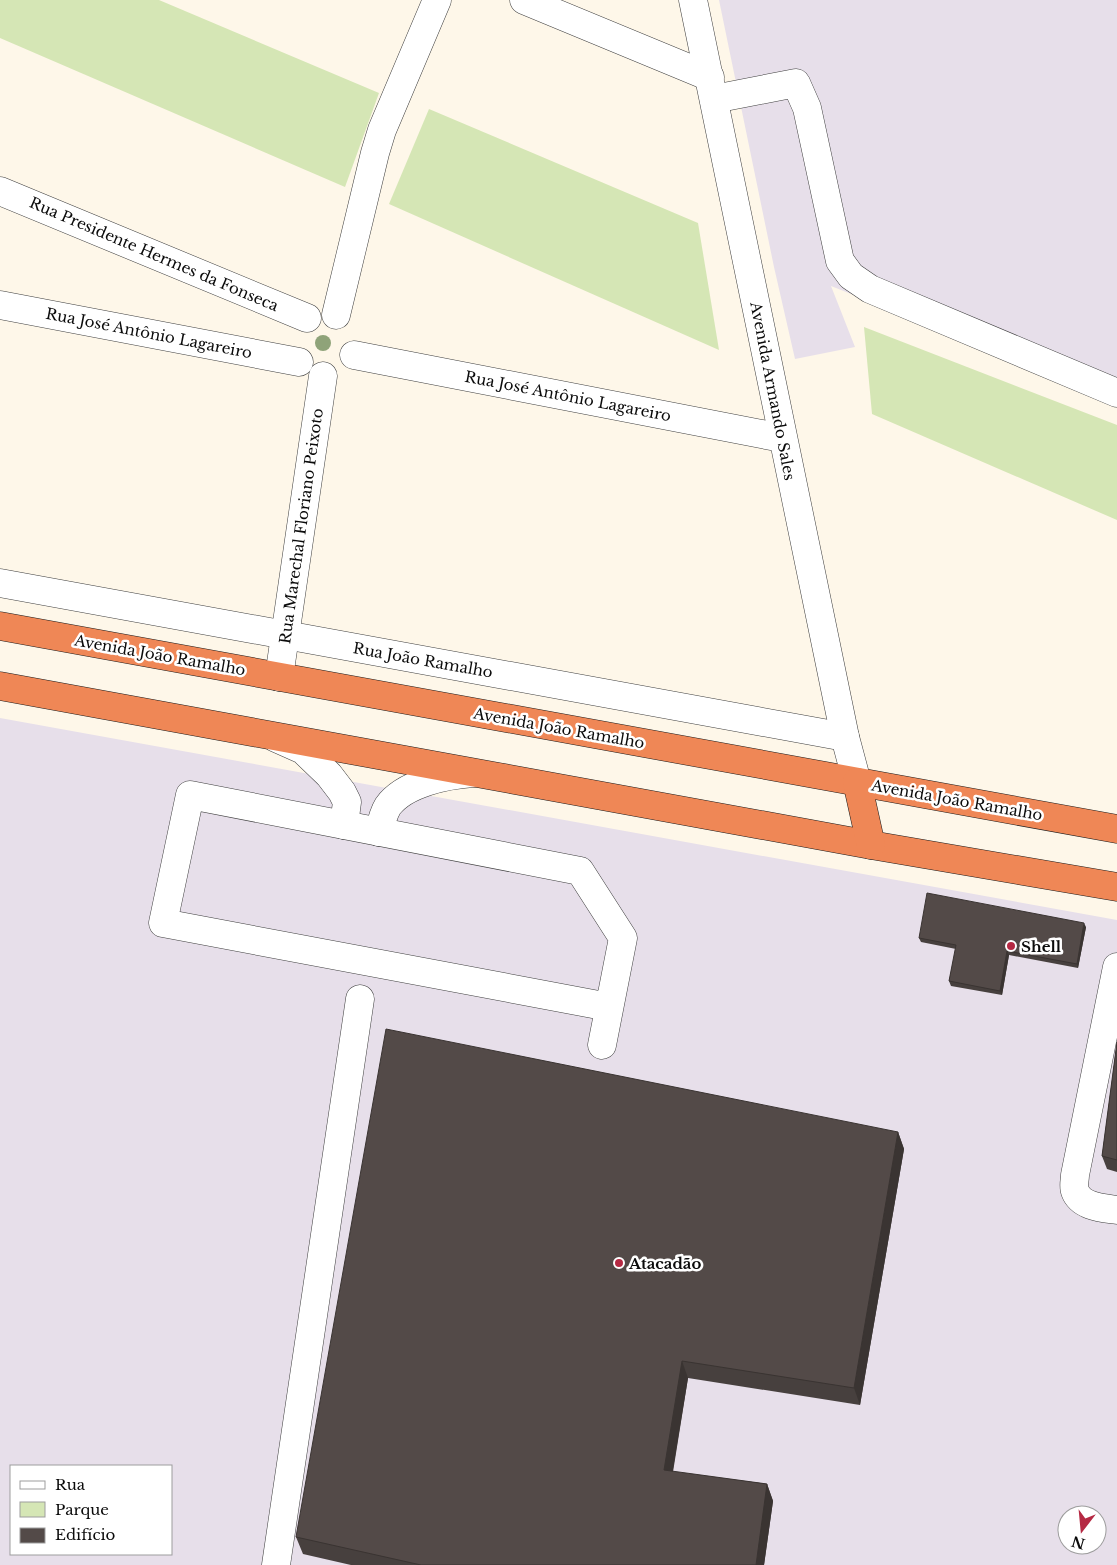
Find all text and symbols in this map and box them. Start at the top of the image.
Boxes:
street label: Rua Presidente Hermes da Fonseca [27,193,282,316]
street label: Avenida Armando Sales [746,299,800,482]
street label: Rua José Antônio Lagareiro [44,304,254,362]
street label: Rua José Antônio Lagareiro [463,367,673,425]
street label: Rua Marechal Floriano Peixoto [275,407,327,645]
street label: Avenida João Ramalho [72,630,247,679]
street label: Rua João Ramalho [352,638,495,682]
street label: Avenida João Ramalho [471,703,646,752]
street label: Avenida João Ramalho [869,775,1044,824]
place label: Shell [1021,937,1062,956]
marker: Shell [1005,940,1017,952]
place label: Atacadão [628,1254,701,1273]
marker: Atacadão [613,1257,625,1269]
legend [10,1465,172,1555]
text: Rua [55,1475,86,1494]
text: Parque [55,1500,109,1519]
north arrow [1057,1505,1107,1555]
text: Edifício [55,1525,116,1544]
text: N [1070,1532,1087,1553]

